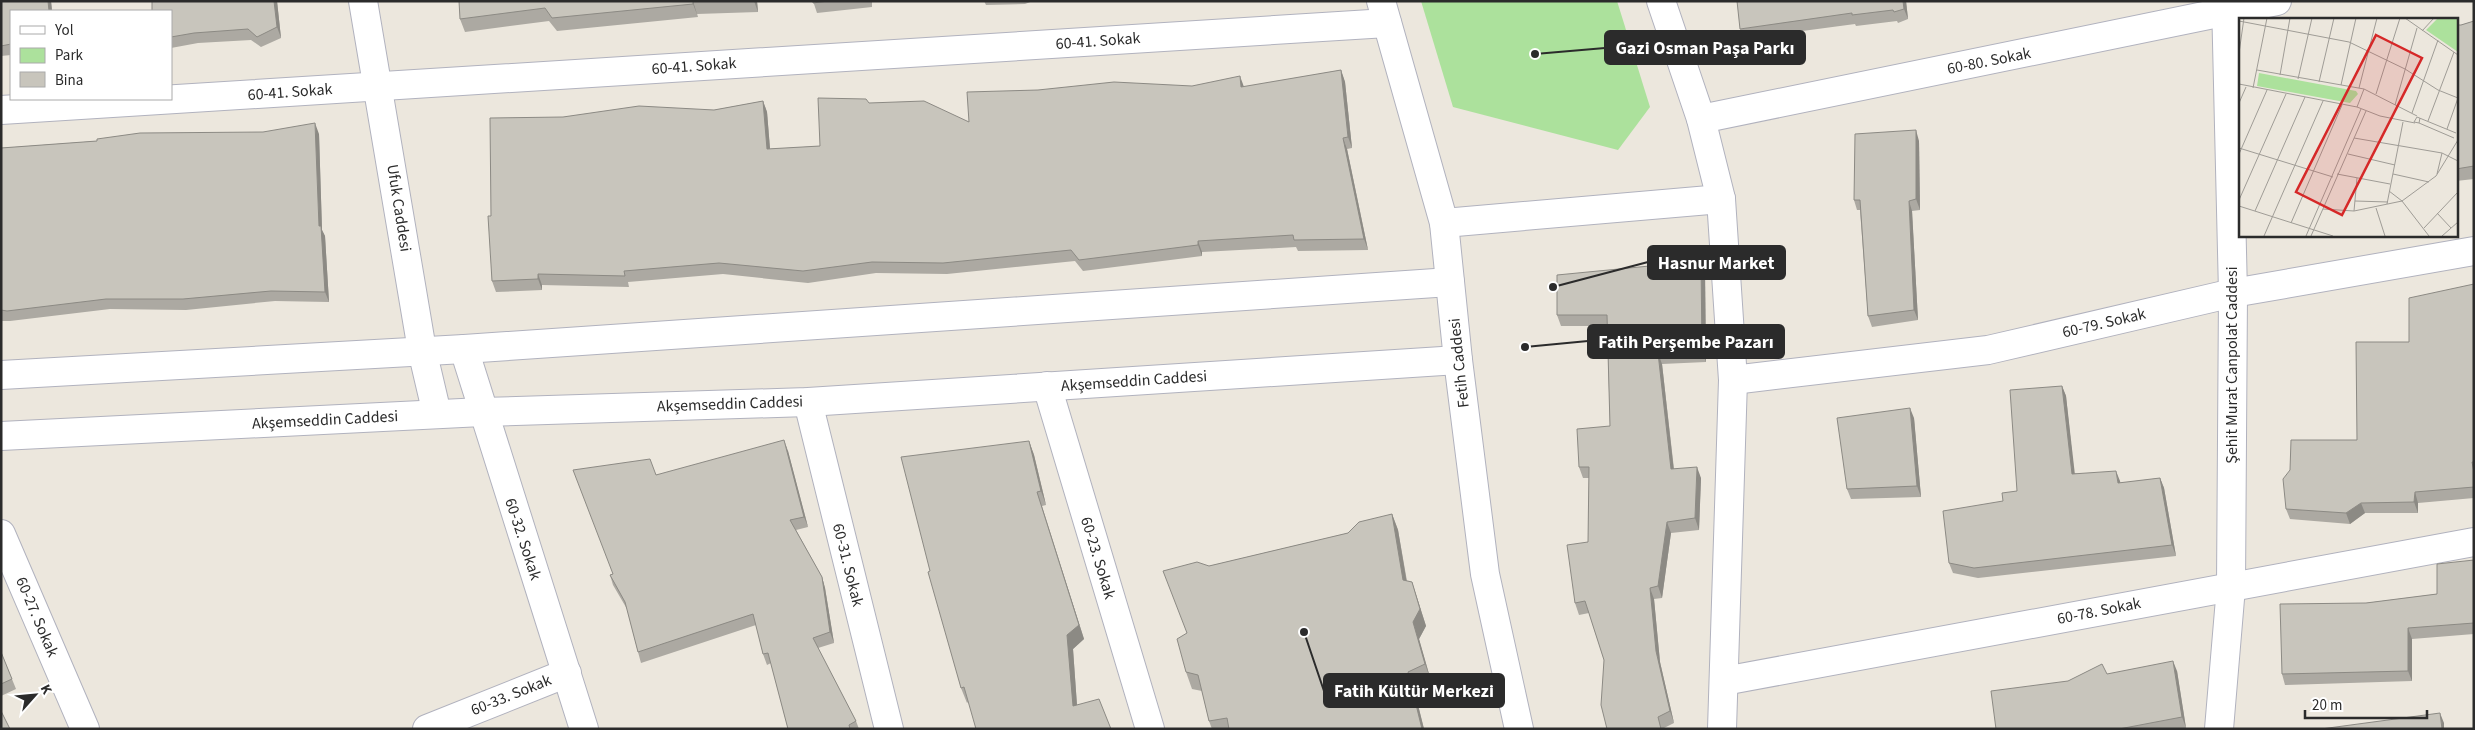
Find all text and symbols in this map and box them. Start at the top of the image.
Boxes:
legend [10,10,172,100]
inset map [2239,18,2458,236]
text: Yol [54,20,74,41]
street label: 60-41. Sokak [1055,27,1141,55]
callout: Gazi Osman Paşa Parkı [1605,31,1805,64]
text: Gazi Osman Paşa Parkı [1615,36,1795,61]
street label: 60-80. Sokak [1945,42,2033,80]
text: Park [55,45,84,66]
street label: 60-41. Sokak [651,52,737,80]
text: Bina [55,70,83,91]
street label: 60-41. Sokak [247,78,333,106]
street label: Ufuk Caddesi [381,163,417,253]
callout: Hasnur Market [1648,246,1785,279]
text: Hasnur Market [1658,251,1774,276]
street label: Şehit Murat Canpolat Caddesi [2221,266,2243,464]
street label: 60-79. Sokak [2060,303,2148,343]
street label: Fetih Caddesi [1443,317,1475,409]
callout: Fatih Perşembe Pazarı [1588,325,1784,358]
text: Fatih Perşembe Pazarı [1598,330,1774,355]
street label: Akşemseddin Caddesi [1060,365,1208,397]
street label: Akşemseddin Caddesi [656,390,804,418]
street label: Akşemseddin Caddesi [251,405,399,435]
street label: 60-32. Sokak [499,495,547,583]
street label: 60-23. Sokak [1075,514,1121,602]
street label: 60-31. Sokak [827,521,869,609]
street label: 60-27. Sokak [10,574,64,660]
street label: 60-78. Sokak [2055,592,2143,630]
street label: 60-33. Sokak [468,669,555,721]
north arrow [10,670,60,720]
callout: Fatih Kültür Merkezi [1324,674,1504,707]
text: Fatih Kültür Merkezi [1334,679,1494,704]
text: K [35,681,57,698]
scale bar [2305,688,2428,720]
text: 20 m [2312,695,2342,716]

